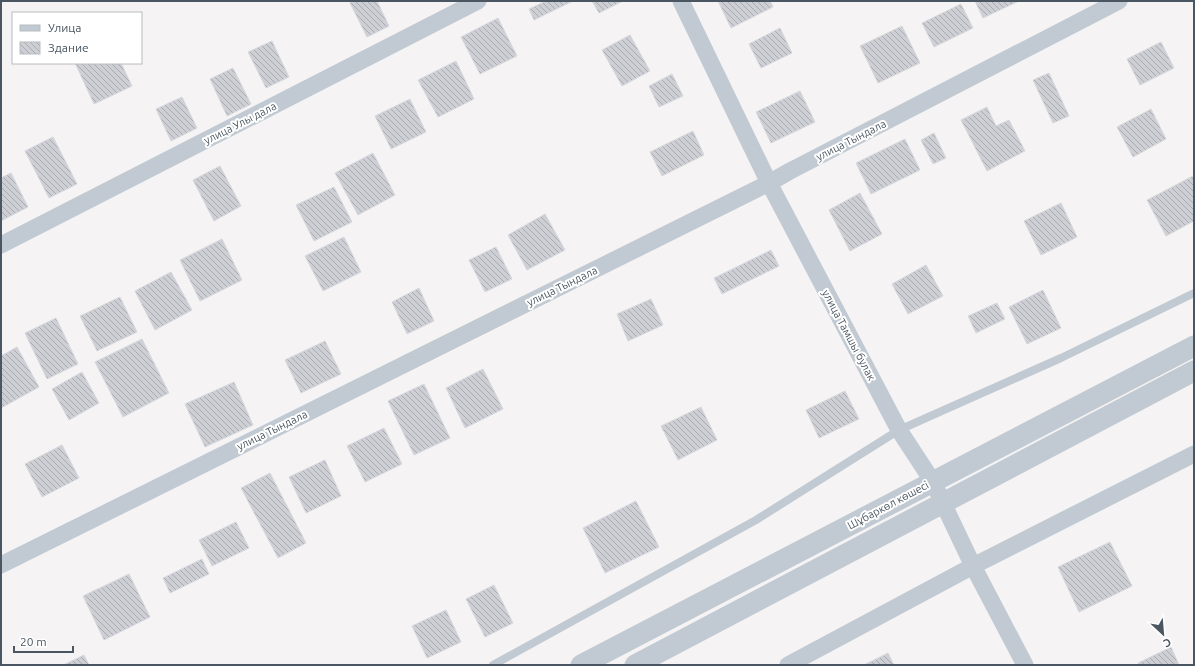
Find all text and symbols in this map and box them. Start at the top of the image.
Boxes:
legend [12,12,142,64]
text: Улица [48,21,81,34]
text: Здание [48,41,89,54]
street label: улица Улы дала [202,100,278,146]
street label: улица Тындала [814,117,888,163]
street label: улица Тындала [525,264,599,308]
street label: улица Тамшы булак [820,288,878,383]
street label: улица Тындала [235,408,309,452]
street label: Шұбаркөл көшесі [845,479,931,531]
north arrow [1143,614,1183,654]
scale bar [14,628,73,654]
text: 20 m [20,635,47,648]
text: С [1162,636,1173,650]

